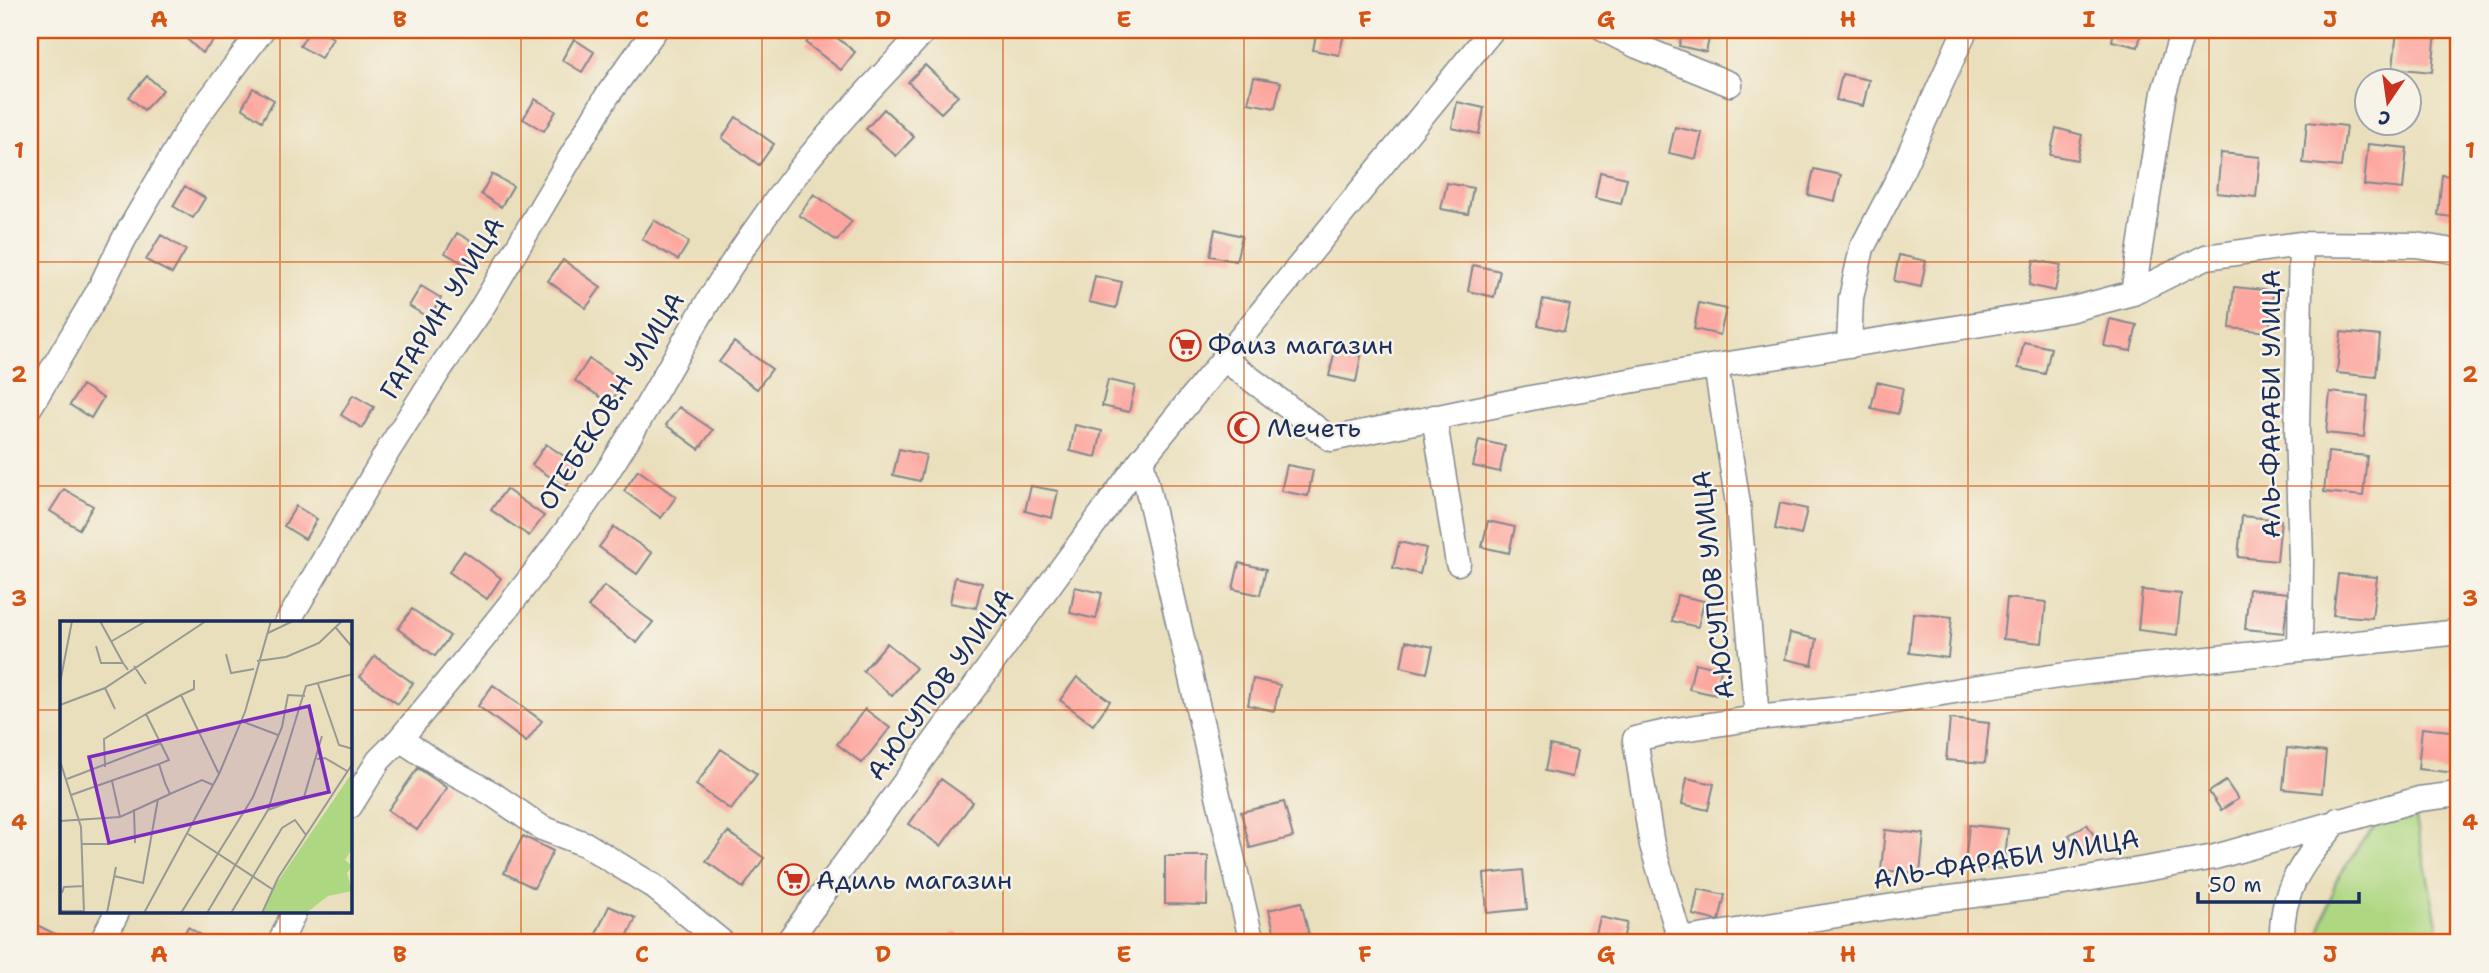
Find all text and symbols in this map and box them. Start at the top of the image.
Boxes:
text: A [150,4,168,34]
text: B [393,4,407,34]
text: C [635,4,649,34]
text: D [875,4,891,34]
text: E [1116,4,1132,34]
text: F [1358,4,1372,34]
text: G [1597,4,1616,34]
text: H [1840,4,1856,34]
text: I [2083,4,2096,34]
text: J [2323,4,2337,34]
north arrow [2352,66,2422,136]
text: С [2376,105,2393,132]
text: 1 [14,135,24,165]
text: 1 [2465,135,2475,165]
street label: ГАГАРИН УЛИЦА [371,210,512,405]
street label: АЛЬ-ФАРАБИ УЛИЦА [2253,269,2288,539]
street label: ОТЕБЕКОВ.Н УЛИЦА [529,285,692,517]
place label: Фаиз магазин [1208,327,1393,362]
supermarket icon: Фаиз магазин [1168,328,1202,362]
text: 2 [11,359,27,389]
text: 2 [2462,359,2478,389]
place label: Мечеть [1267,410,1361,445]
mosque icon: Мечеть [1227,411,1261,445]
street label: А.ЮСУПОВ УЛИЦА [1683,469,1742,701]
street label: А.ЮСУПОВ УЛИЦА [858,580,1021,787]
text: 3 [11,583,27,613]
text: 3 [2462,583,2478,613]
inset map [60,621,352,914]
text: 4 [11,807,27,837]
text: 4 [2462,807,2478,837]
street label: АЛЬ-ФАРАБИ УЛИЦА [1870,820,2142,897]
scale bar [2198,861,2360,905]
place label: Адиль магазин [816,862,1012,897]
supermarket icon: Адиль магазин [776,863,810,897]
text: 50 m [2209,871,2262,899]
text: A [150,939,168,969]
text: B [393,939,407,969]
text: C [635,939,649,969]
text: D [875,939,891,969]
text: E [1116,939,1132,969]
text: F [1358,939,1372,969]
text: G [1597,939,1616,969]
text: H [1840,939,1856,969]
text: I [2083,939,2096,969]
text: J [2323,939,2337,969]

